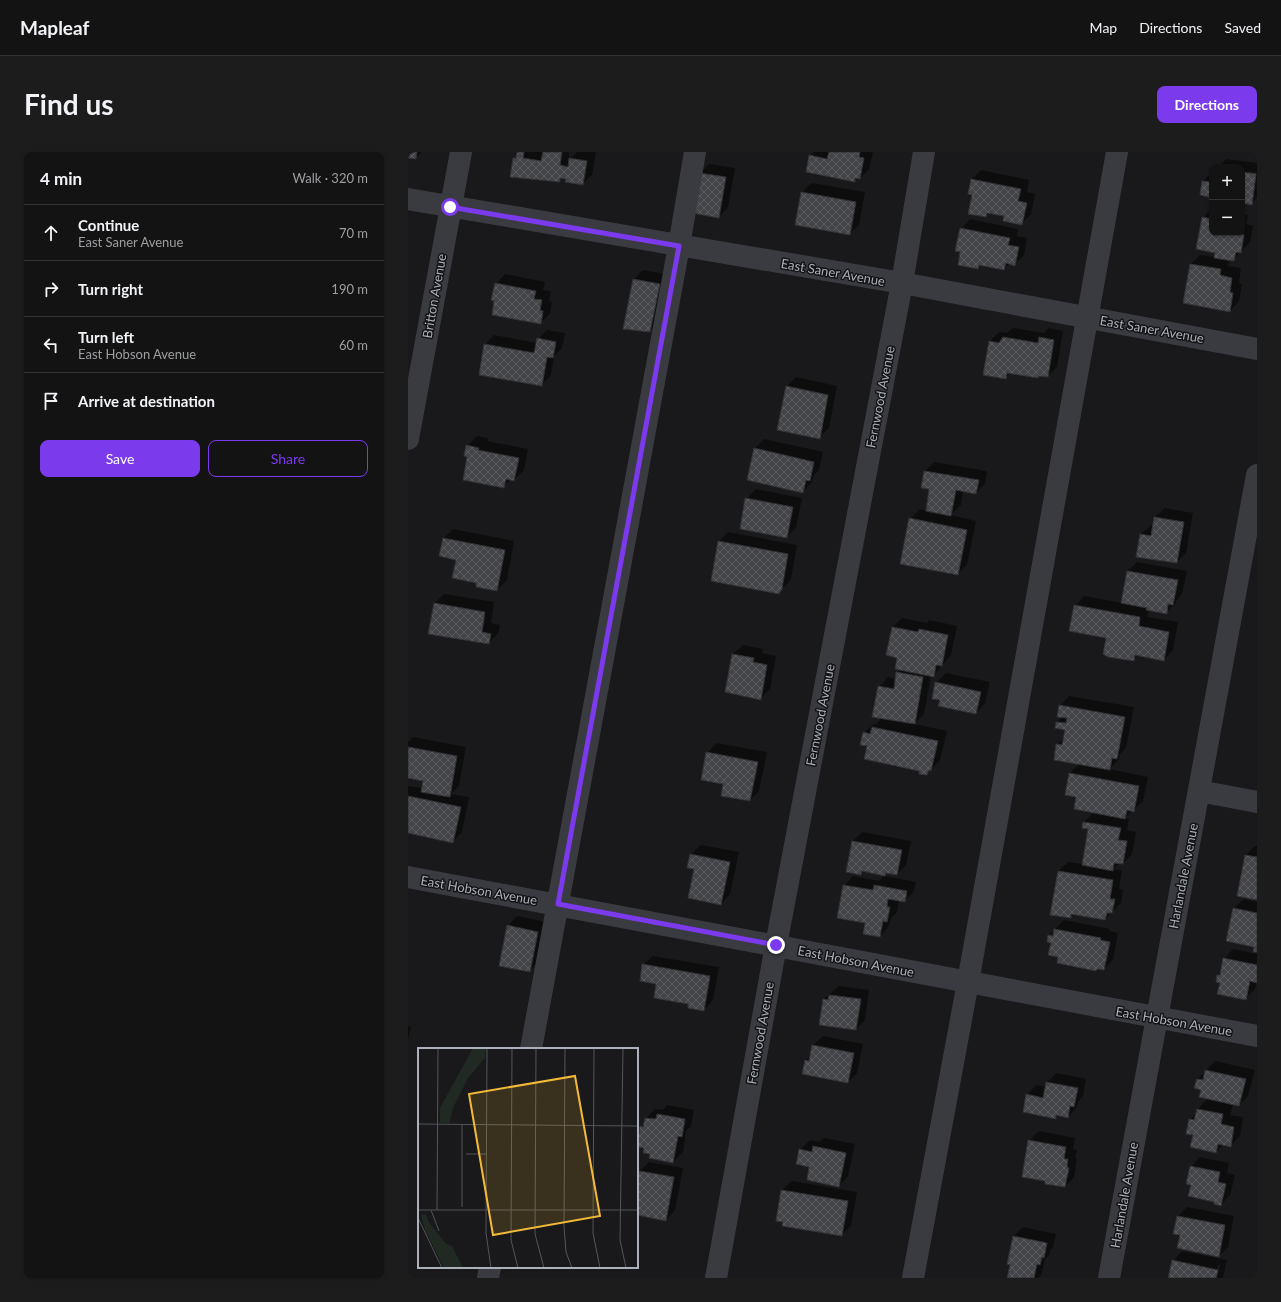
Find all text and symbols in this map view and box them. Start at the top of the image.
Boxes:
text: Mapleaf [20,16,89,39]
text: Map [1090,19,1117,36]
text: Directions [1139,19,1202,36]
text: Saved [1224,19,1261,36]
button: Directions [1157,86,1257,123]
text: Find us [24,87,114,121]
map controls [1209,164,1245,236]
button: + [1209,164,1245,200]
text: 4 min [40,168,82,189]
text: Walk · 320 m [292,170,368,186]
route start [441,198,459,216]
button: − [1209,200,1245,236]
text: Continue [78,216,139,234]
icon: ahead [40,222,62,244]
text: 70 m [339,225,368,241]
text: East Saner Avenue [78,234,183,250]
street label: Britton Avenue [419,252,449,339]
street label: East Saner Avenue [780,255,886,289]
icon: right [40,278,62,300]
text: Turn right [78,280,143,298]
text: 190 m [331,281,368,297]
street label: East Saner Avenue [1099,312,1205,346]
text: Turn left [78,328,134,346]
icon: left [40,334,62,356]
text: 60 m [339,337,368,353]
street label: Fernwood Avenue [862,344,898,449]
text: East Hobson Avenue [78,346,196,362]
icon: arrive [40,390,62,412]
text: Arrive at destination [78,392,215,410]
button: Save [40,440,200,477]
button: Share [208,440,368,477]
street label: Fernwood Avenue [802,662,838,767]
street label: Harlandale Avenue [1165,822,1201,930]
street label: East Hobson Avenue [419,872,539,908]
route end [767,936,785,954]
street label: East Hobson Avenue [797,942,916,980]
street label: Fernwood Avenue [743,980,777,1085]
street label: East Hobson Avenue [1114,1003,1234,1039]
inset map [418,1048,638,1268]
street label: Harlandale Avenue [1107,1141,1141,1249]

